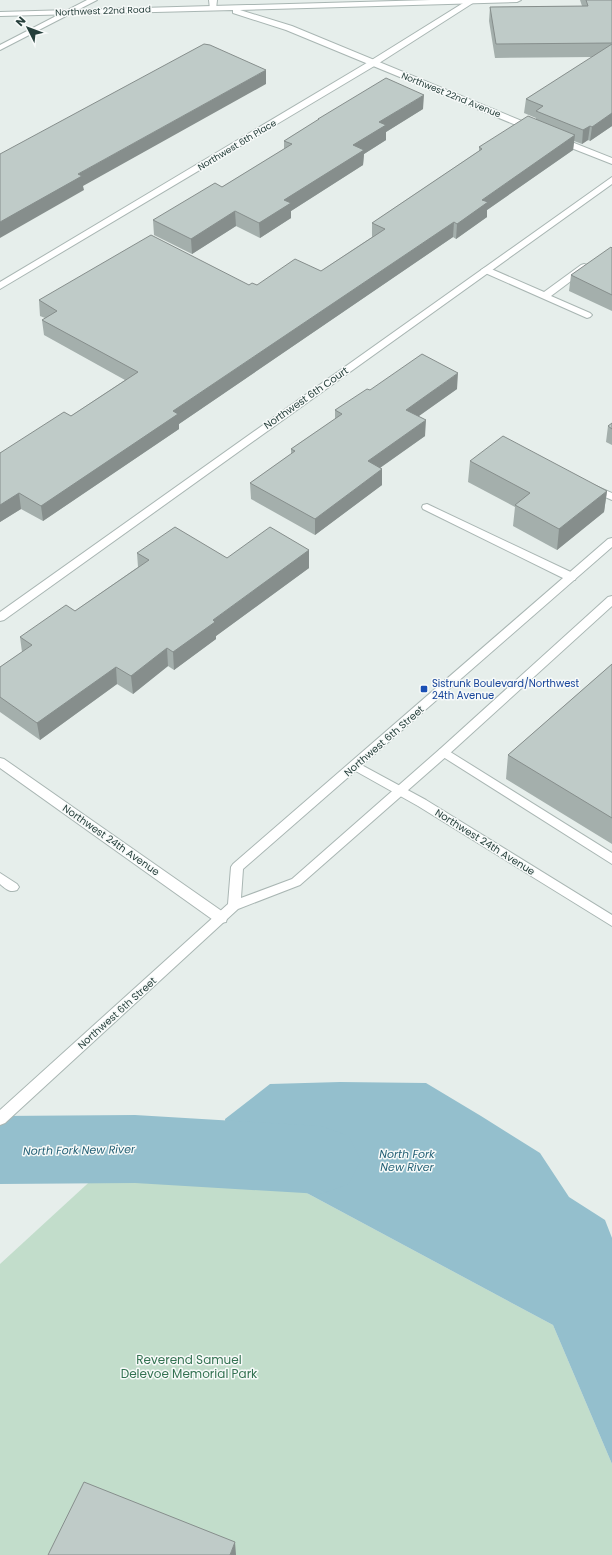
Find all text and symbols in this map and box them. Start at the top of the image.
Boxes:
street label: Northwest 22nd Road [55,3,151,19]
north arrow [8,8,48,48]
text: N [12,13,29,30]
street label: Northwest 22nd Avenue [400,70,503,121]
street label: Northwest 6th Place [196,117,279,173]
street label: Northwest 6th Court [261,363,352,433]
place label: Sistrunk Boulevard/Northwest 24th Avenue [432,676,580,703]
marker: Sistrunk Boulevard/Northwest 24th Avenue [419,684,429,694]
street label: Northwest 6th Street [341,702,427,780]
street label: Northwest 24th Avenue [59,801,163,879]
street label: Northwest 24th Avenue [432,805,538,879]
street label: Northwest 6th Street [74,973,160,1053]
water label: North Fork New River [23,1141,136,1159]
water label: North Fork New River [379,1146,436,1175]
park label: Reverend Samuel Delevoe Memorial Park [121,1351,258,1382]

